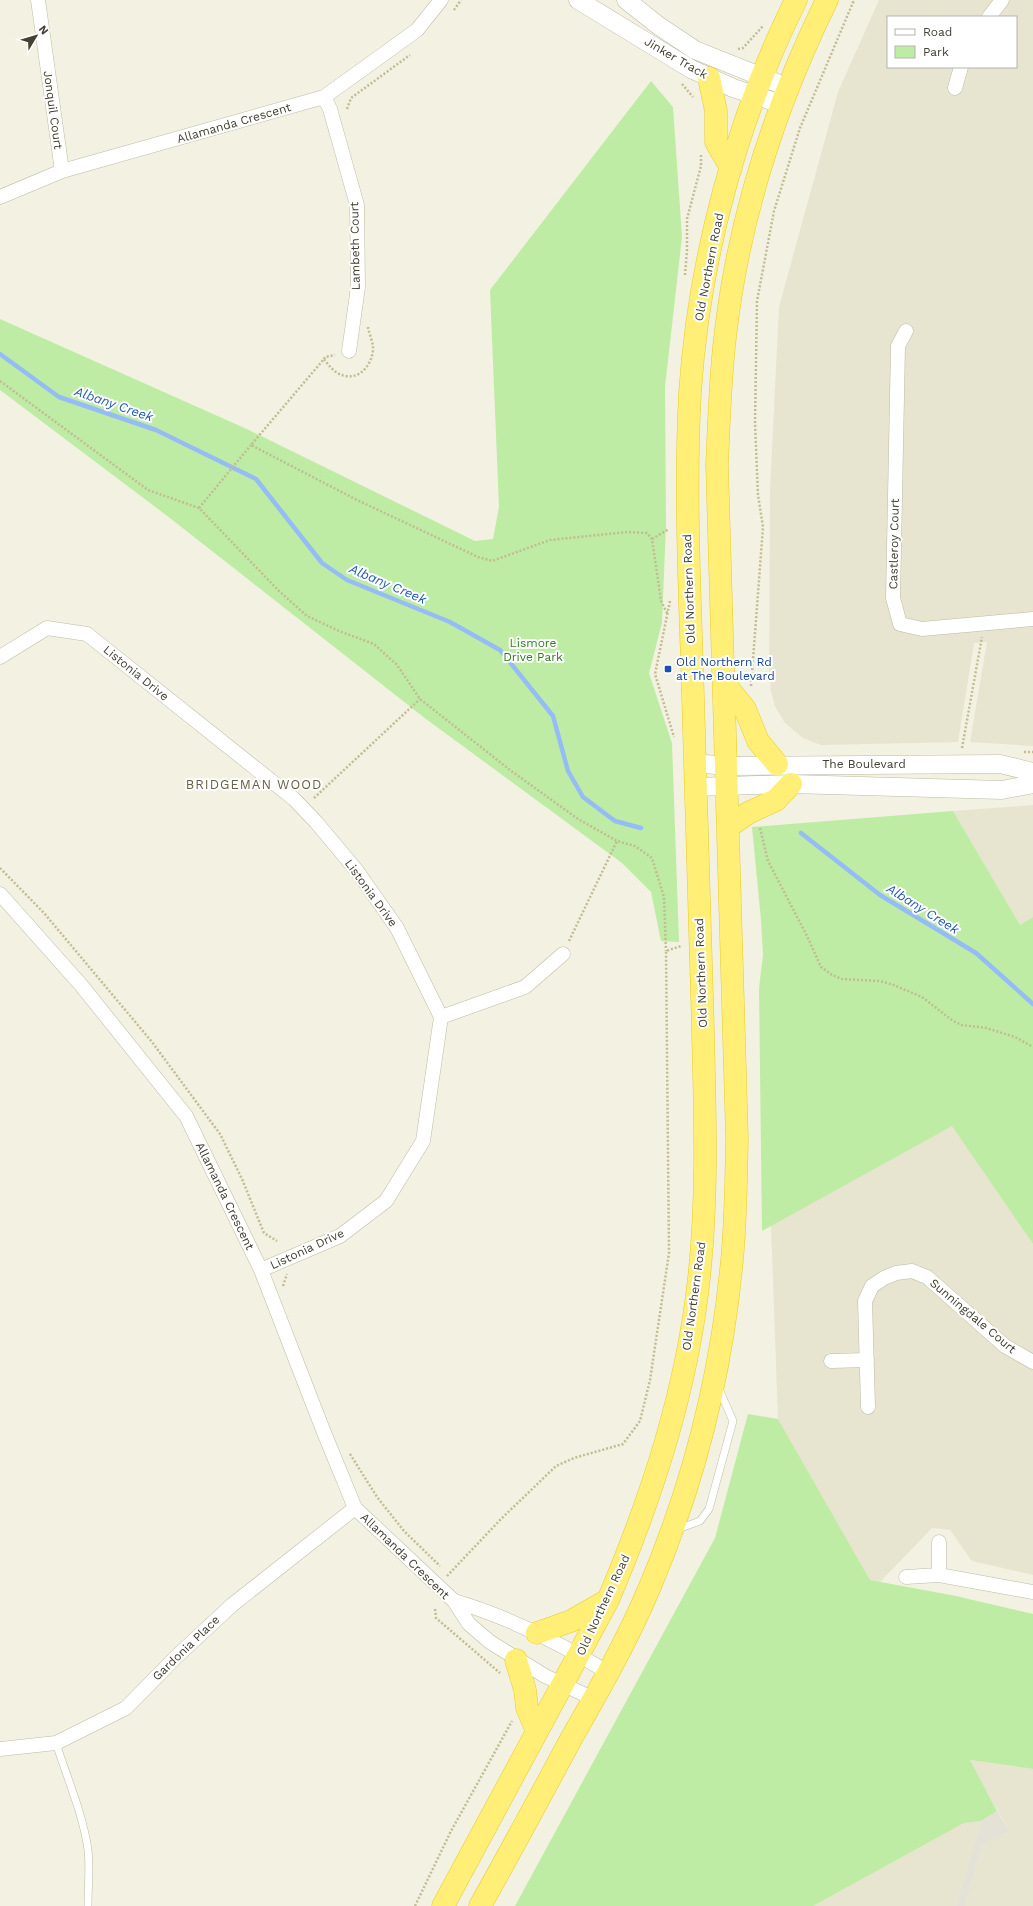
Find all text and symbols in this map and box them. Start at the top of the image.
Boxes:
north arrow [16,16,56,56]
legend [887,16,1017,68]
text: N [36,23,51,37]
text: Road [923,25,952,39]
street label: Jinker Track [642,34,710,82]
text: Park [923,45,949,59]
street label: Jonquil Court [41,70,65,150]
street label: Allamanda Crescent [175,100,293,146]
street label: Lambeth Court [347,202,363,290]
street label: Old Northern Road [692,212,726,322]
water label: Albany Creek [72,383,156,425]
street label: Castleroy Court [886,498,902,590]
street label: Old Northern Road [680,534,698,644]
water label: Albany Creek [346,561,430,607]
park label: Lismore Drive Park [503,636,563,664]
street label: Listonia Drive [101,642,172,704]
place label: Old Northern Rd at The Boulevard [676,655,775,683]
marker: Old Northern Rd at The Boulevard [663,664,673,674]
street label: The Boulevard [822,757,906,771]
district label: BRIDGEMAN WOOD [186,777,322,792]
street label: Listonia Drive [342,857,400,930]
water label: Albany Creek [883,880,963,938]
street label: Old Northern Road [692,918,710,1028]
street label: Allamanda Crescent [193,1140,257,1252]
street label: Listonia Drive [268,1226,346,1272]
street label: Old Northern Road [679,1241,709,1351]
street label: Sunningdale Court [927,1276,1019,1356]
street label: Allamanda Crescent [358,1510,452,1602]
street label: Old Northern Road [573,1552,633,1658]
street label: Gardonia Place [150,1613,222,1683]

